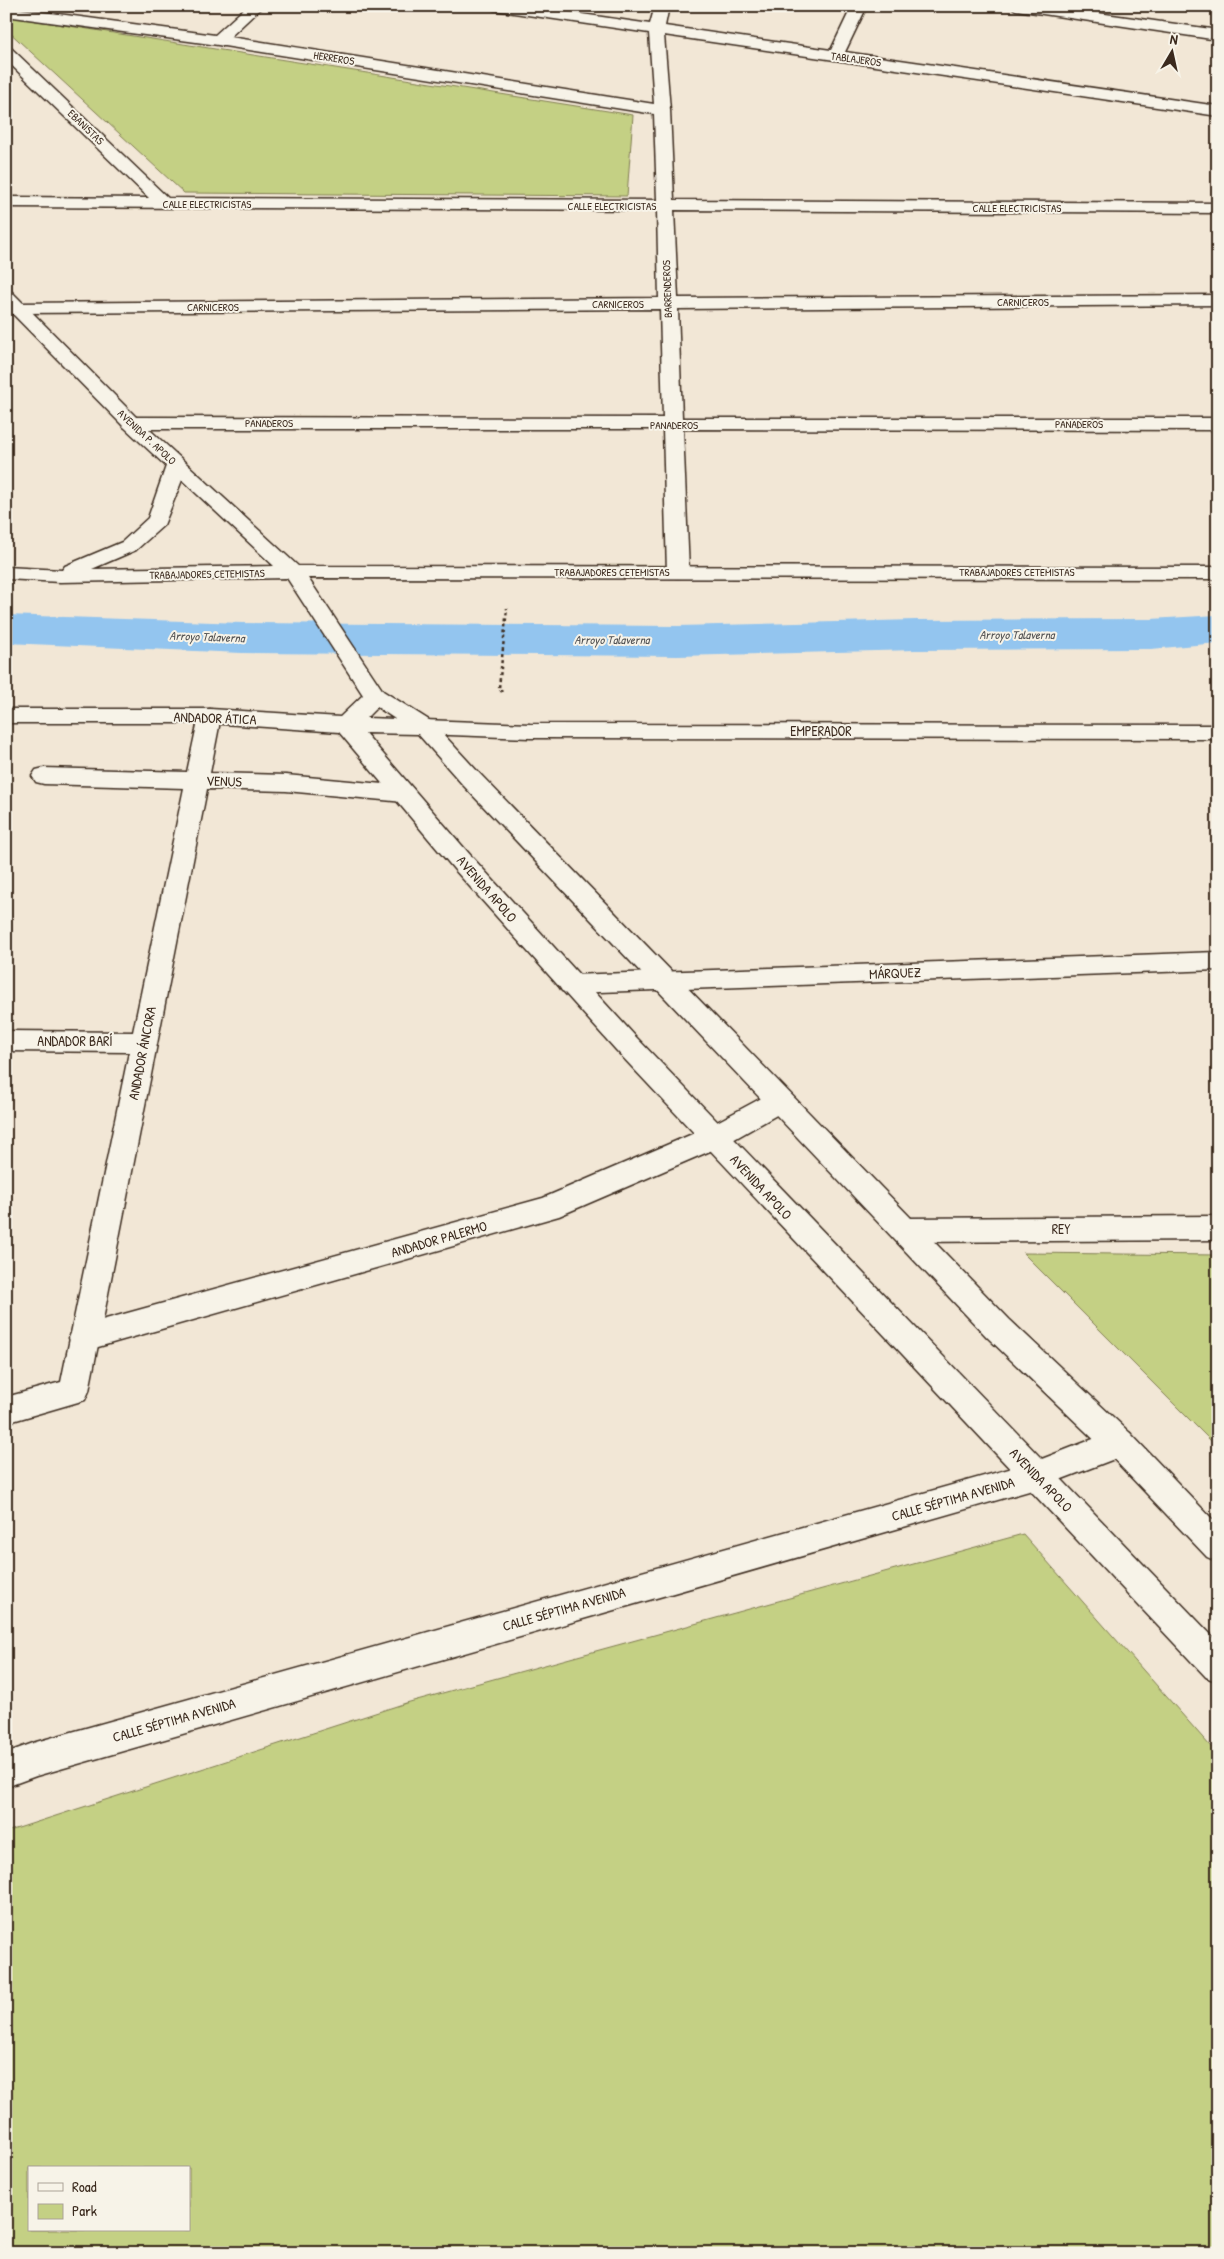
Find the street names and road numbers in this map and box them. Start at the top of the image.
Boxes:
street label: HERREROS [313,48,355,68]
street label: TABLAJEROS [830,49,882,69]
street label: EBANISTAS [65,106,107,148]
street label: CALLE ELECTRICISTAS [163,197,251,211]
street label: CALLE ELECTRICISTAS [568,199,656,213]
street label: CALLE ELECTRICISTAS [973,201,1061,215]
street label: BARRENDEROS [659,260,675,318]
street label: CARNICEROS [997,295,1049,309]
street label: CARNICEROS [592,297,644,311]
street label: CARNICEROS [187,300,239,314]
street label: AVENIDA P. APOLO [115,406,179,468]
street label: PANADEROS [245,416,293,430]
street label: PANADEROS [1055,417,1103,431]
street label: PANADEROS [650,418,698,432]
street label: TRABAJADORES CETEMISTAS [554,565,670,579]
street label: TRABAJADORES CETEMISTAS [959,565,1075,579]
street label: TRABAJADORES CETEMISTAS [149,566,265,582]
street label: ANDADOR ÁTICA [173,707,257,728]
street label: EMPERADOR [790,721,852,740]
street label: VENUS [206,770,243,791]
street label: AVENIDA APOLO [453,851,522,926]
street label: MÁRQUEZ [869,962,921,983]
street label: ANDADOR ÁNCORA [123,1004,160,1101]
street label: ANDADOR BARÍ [37,1031,113,1050]
street label: AVENIDA APOLO [726,1150,797,1224]
street label: ANDADOR PALERMO [389,1216,489,1261]
street label: REY [1052,1219,1071,1238]
street label: AVENIDA APOLO [1006,1443,1077,1516]
street label: CALLE SÉPTIMA AVENIDA [889,1472,1017,1525]
street label: CALLE SÉPTIMA AVENIDA [500,1582,628,1635]
street label: CALLE SÉPTIMA AVENIDA [110,1693,238,1746]

